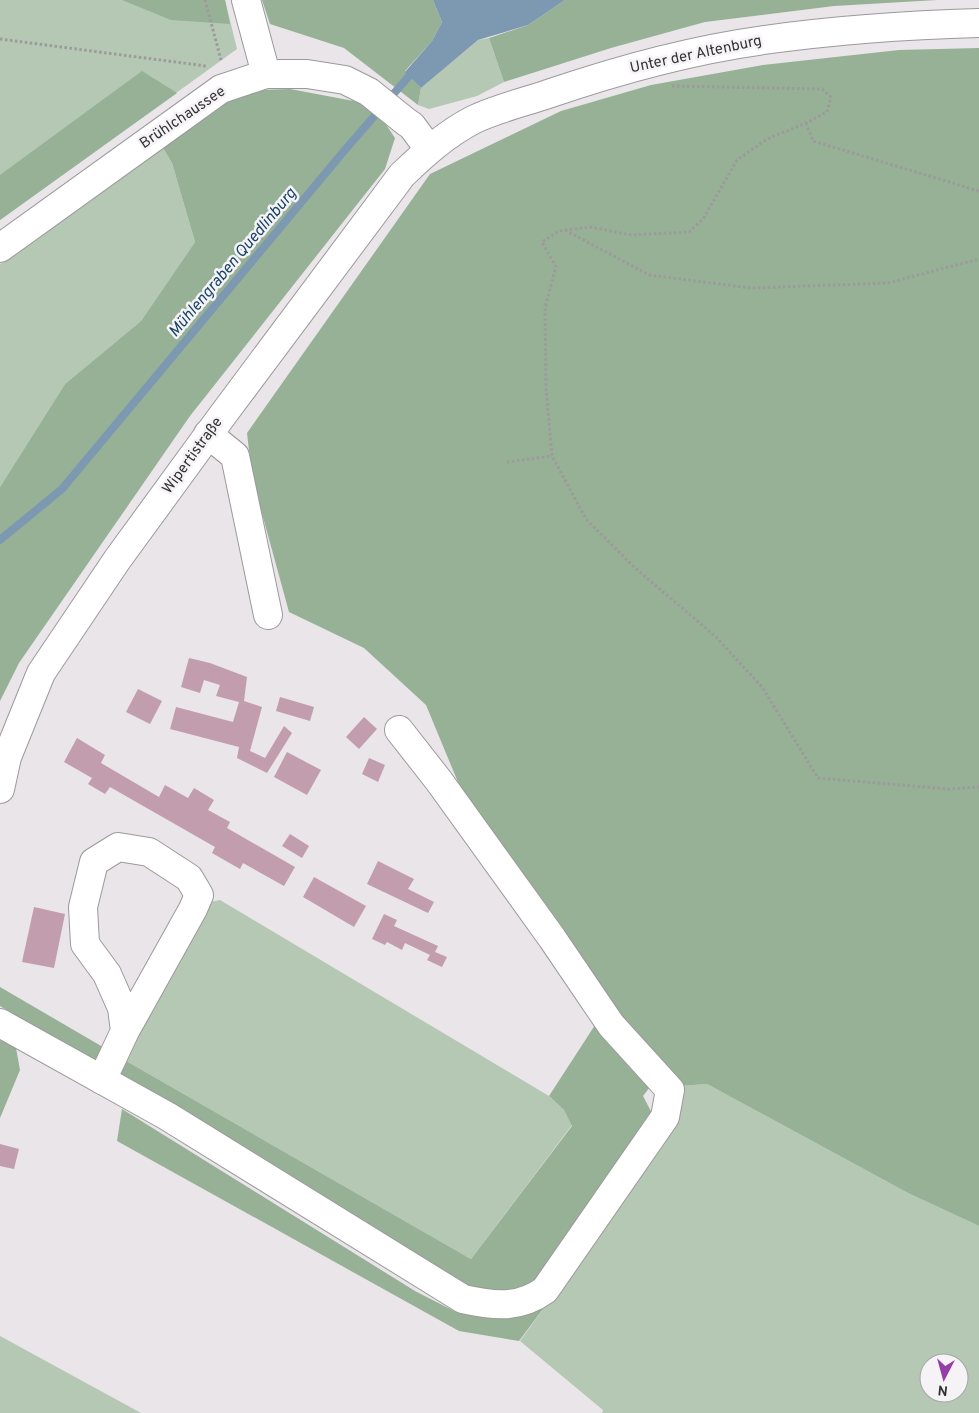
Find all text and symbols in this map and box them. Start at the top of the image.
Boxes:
street label: Unter der Altenburg [628,32,764,78]
street label: Brühlchaussee [137,82,229,154]
water label: Mühlengraben Quedlinburg [165,184,301,342]
street label: Wipertistraße [159,414,227,498]
north arrow [919,1353,969,1403]
text: N [937,1380,949,1398]

